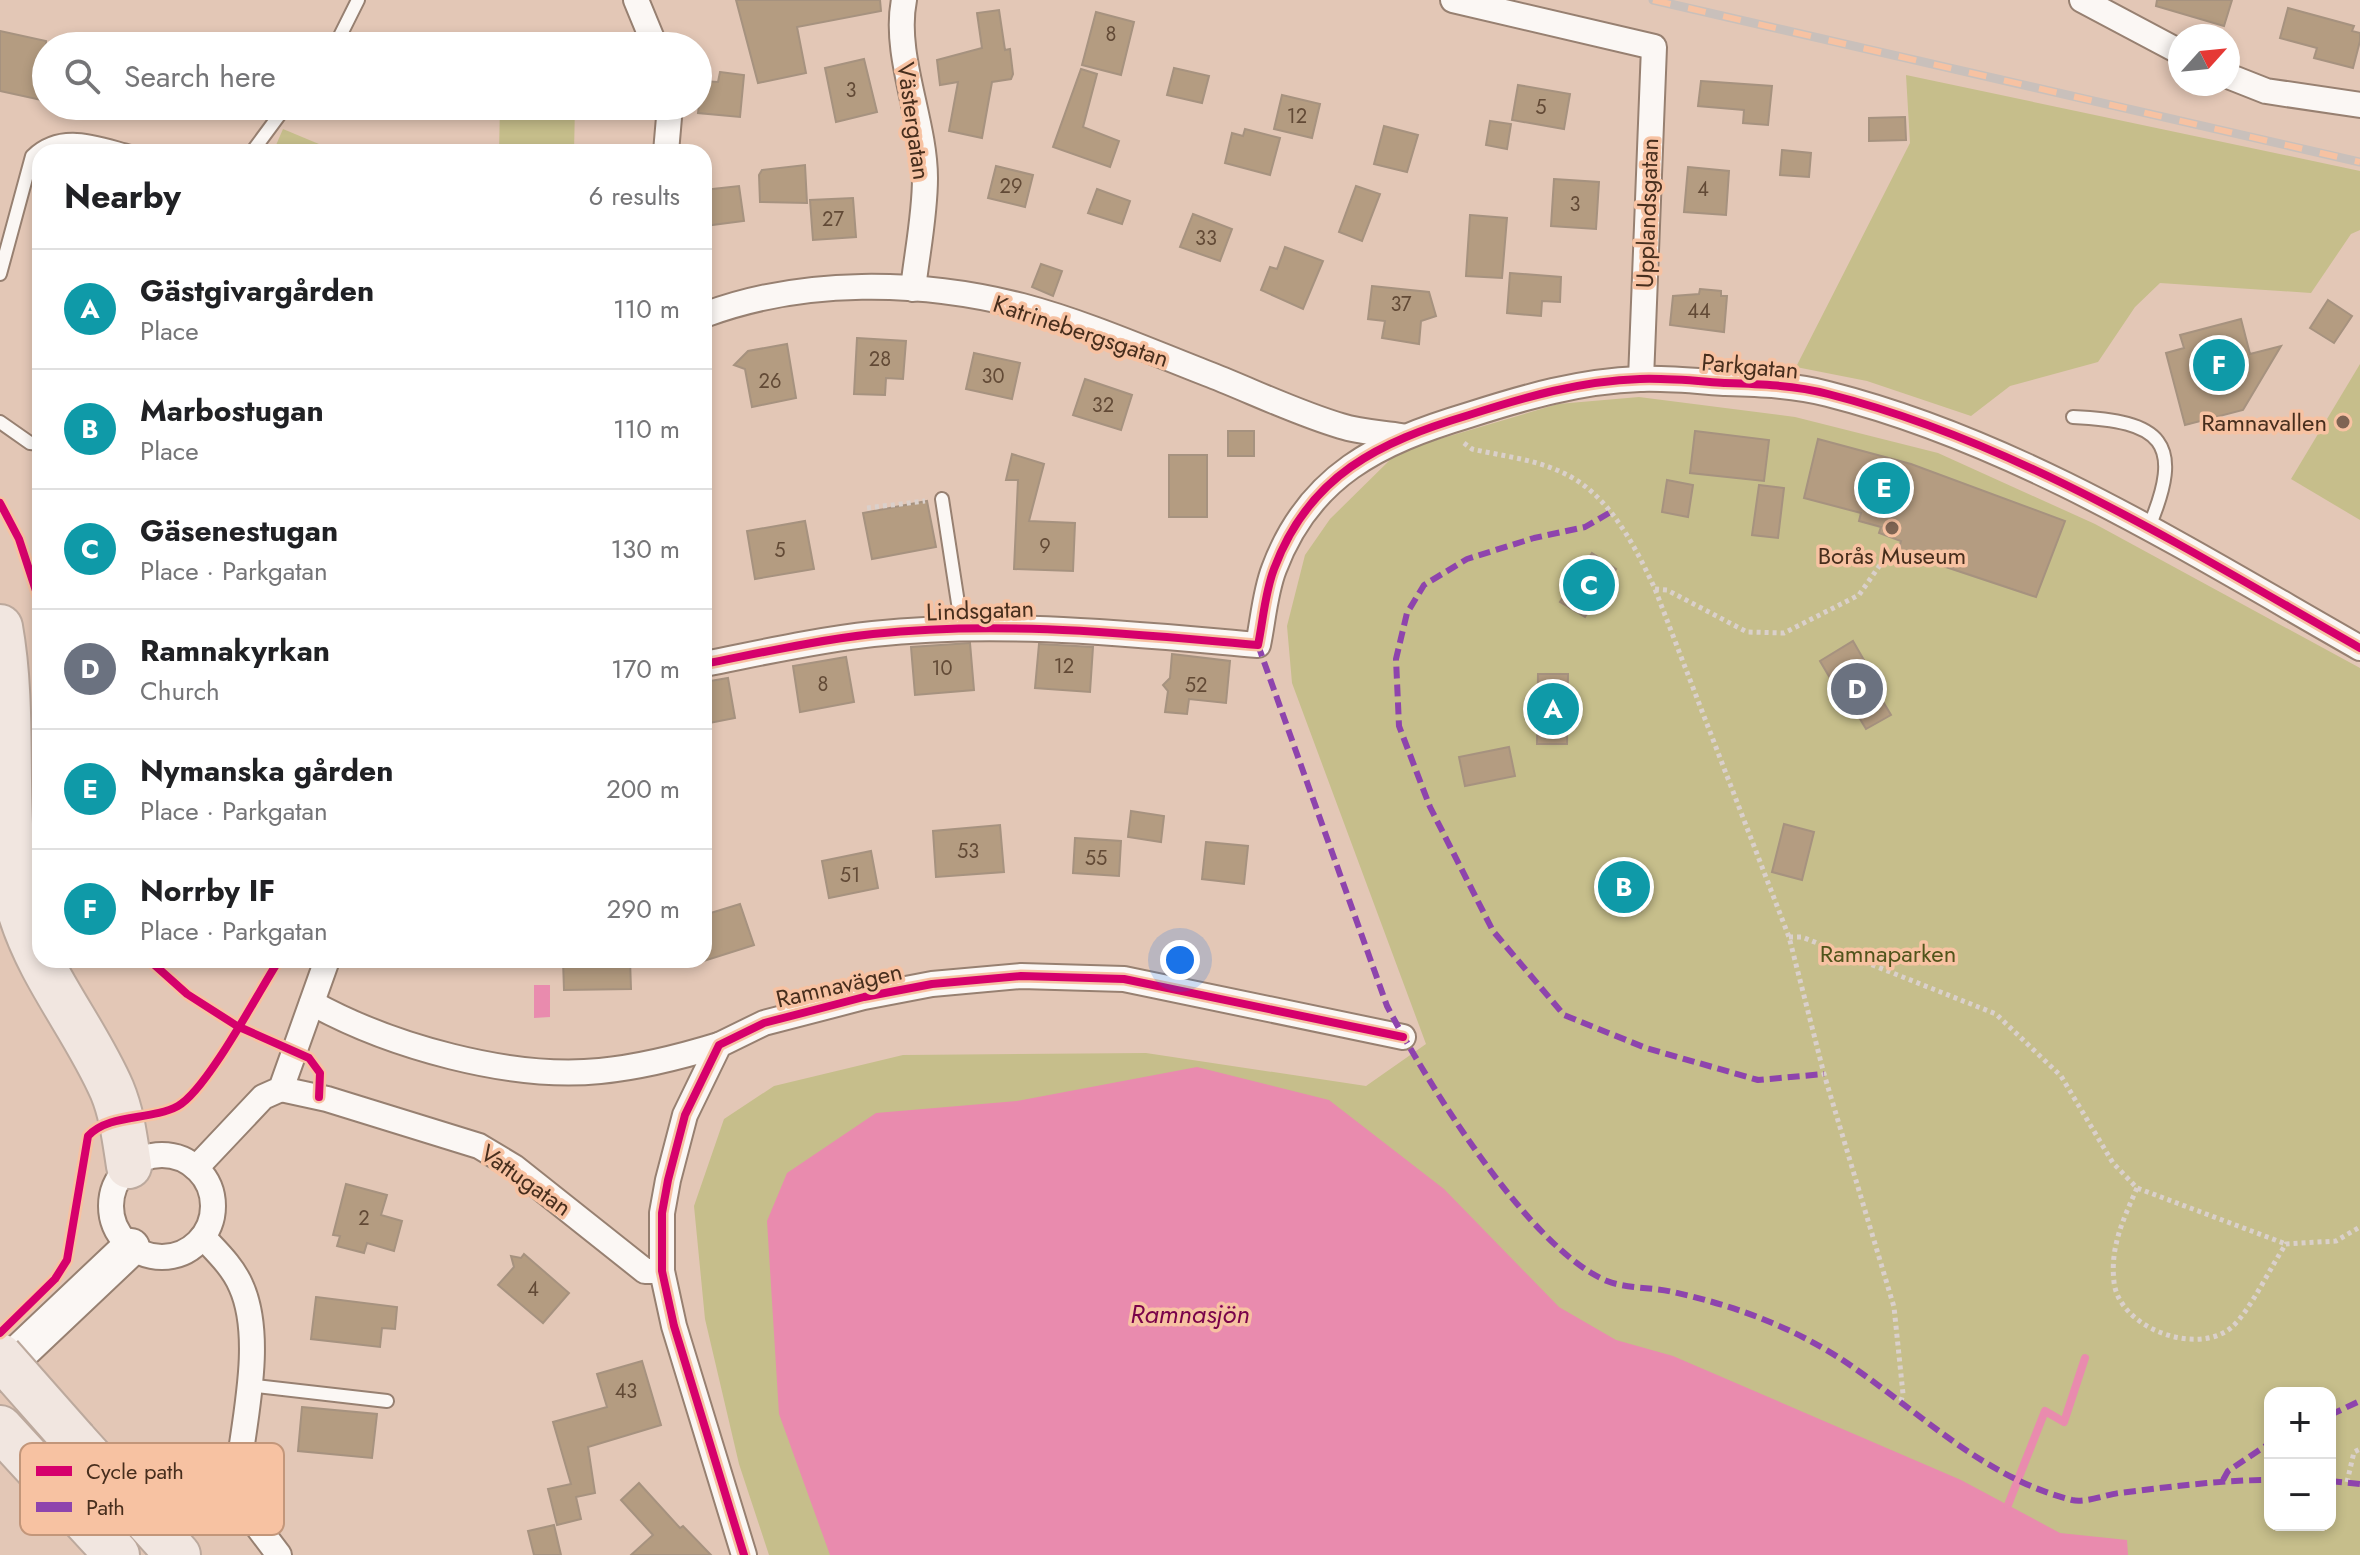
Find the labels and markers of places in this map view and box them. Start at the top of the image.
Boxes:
pin: F [2193,335,2245,395]
place label: Ramnavallen [2201,405,2327,440]
marker: Ramnavallen [2334,413,2352,431]
pin: E [1858,458,1910,518]
marker: Borås Museum [1883,519,1901,537]
place label: Borås Museum [1818,538,1966,573]
pin: C [1563,555,1615,615]
pin: D [1831,659,1883,719]
pin: A [1527,679,1579,739]
pin: B [1598,857,1650,917]

